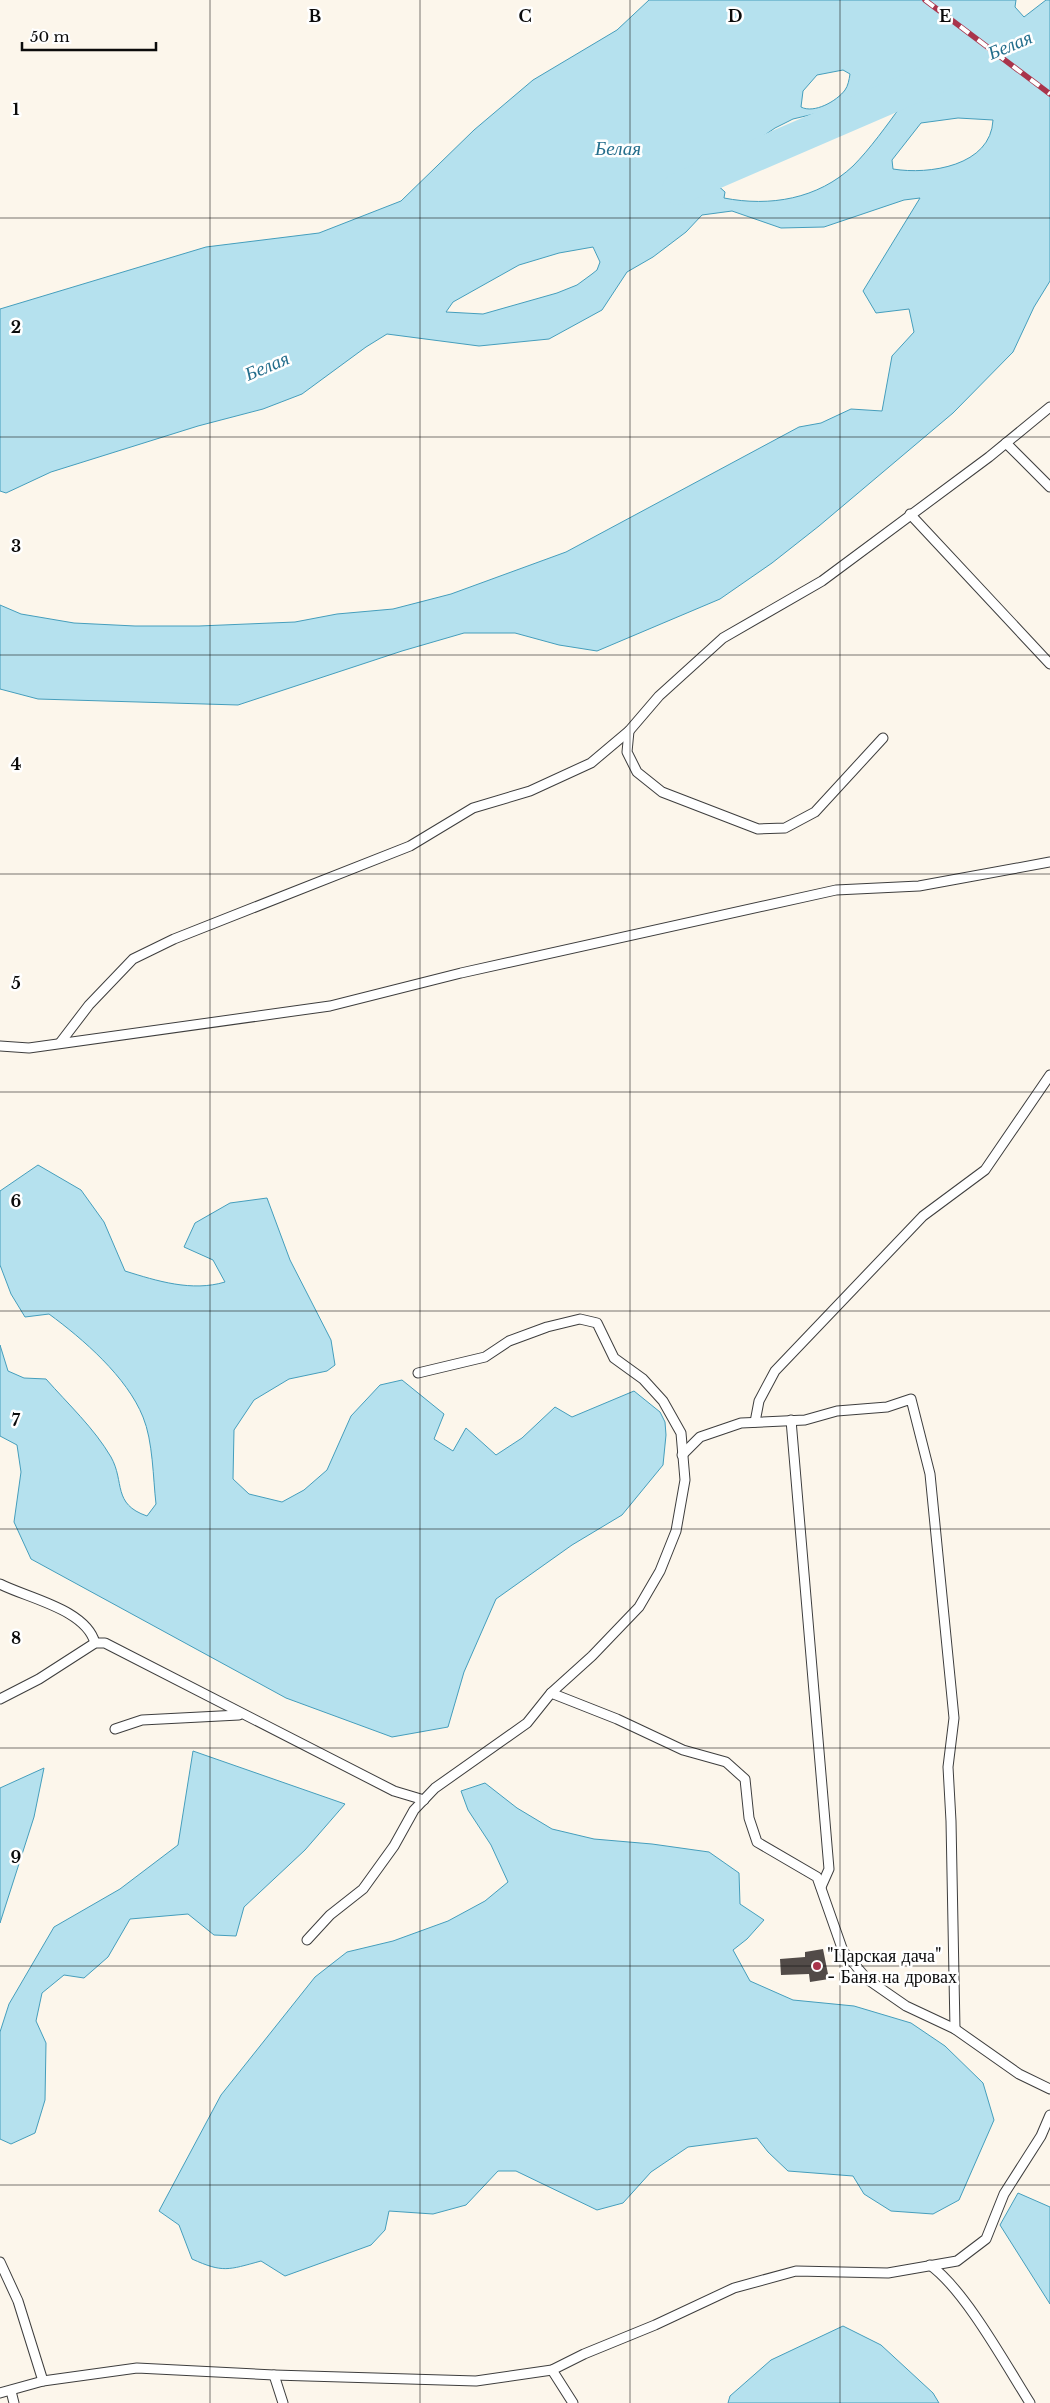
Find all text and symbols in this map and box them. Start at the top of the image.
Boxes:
text: B [309,6,322,26]
text: C [518,6,532,26]
text: D [728,6,742,26]
text: E [939,6,951,26]
scale bar [22,20,156,52]
water label: Белая [983,25,1036,65]
text: 50 m [30,27,70,46]
text: 1 [13,99,20,119]
water label: Белая [594,137,641,160]
text: 2 [11,317,21,337]
water label: Белая [240,346,293,386]
text: 3 [11,536,21,556]
text: 4 [11,754,21,774]
text: 5 [11,973,21,993]
text: 6 [11,1191,22,1211]
text: 7 [12,1410,21,1430]
text: 8 [11,1628,21,1648]
text: 9 [11,1847,22,1867]
place label: "Царская дача" - Баня на дровах [827,1945,957,1988]
marker: "Царская дача" - Баня на дровах [811,1960,823,1972]

